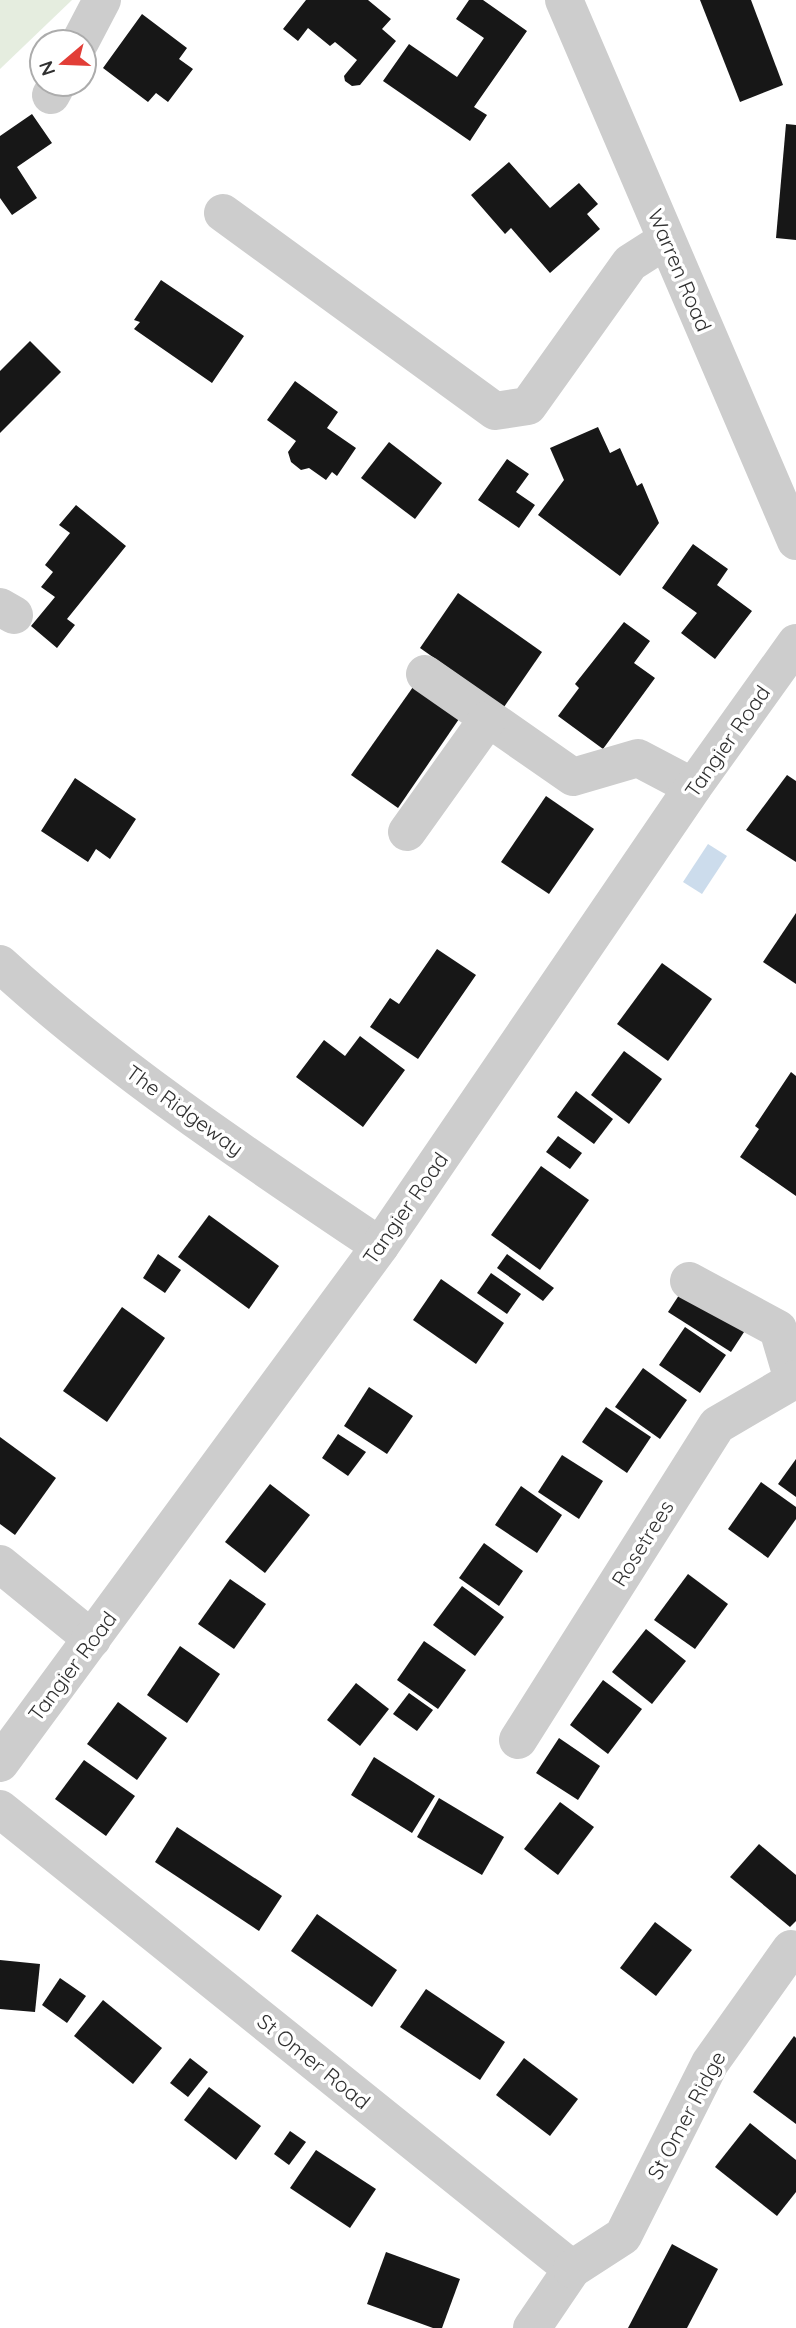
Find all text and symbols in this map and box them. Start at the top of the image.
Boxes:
north arrow [28,28,98,98]
text: N [33,58,61,79]
street label: Warren Road [643,205,717,335]
street label: Tangier Road [679,680,775,802]
street label: The Ridgeway [121,1059,249,1161]
street label: Tangier Road [357,1147,453,1269]
street label: Rosetrees [605,1495,679,1591]
street label: Tangier Road [22,1606,122,1726]
street label: St Omer Road [252,2008,376,2114]
street label: St Omer Ridge [641,2046,731,2184]

